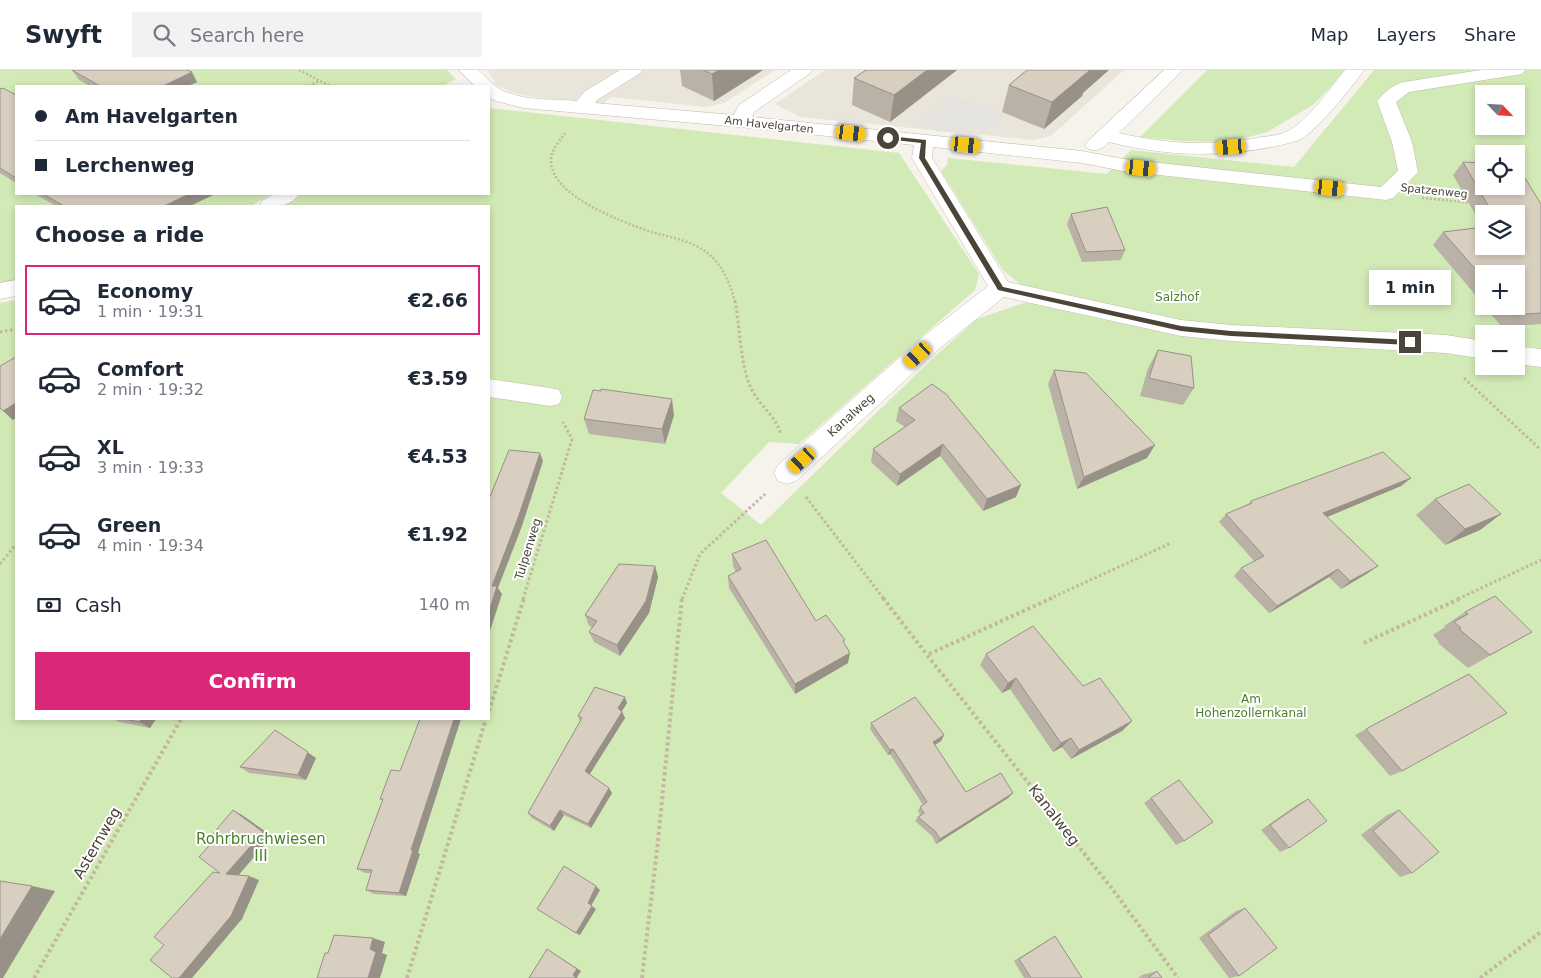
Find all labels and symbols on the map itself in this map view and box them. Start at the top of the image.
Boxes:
north arrow [1475,85,1525,135]
street label: Am Havelgarten [724,114,814,136]
car [835,124,866,142]
route start [877,127,899,149]
car [950,136,981,154]
car [1215,138,1246,156]
car [1125,159,1156,177]
car [1314,179,1345,197]
street label: Spatzenweg [1400,181,1468,201]
callout: 1 min [1369,270,1451,304]
park label: Salzhof [1155,290,1200,304]
route end [1399,331,1421,353]
car [901,339,934,371]
street label: Kanalweg [825,390,877,440]
car [785,444,818,476]
street label: Tulpenweg [512,516,544,583]
park label: Am Hohenzollernkanal [1195,692,1307,720]
street label: Kanalweg [1025,781,1083,849]
street label: Asternweg [69,804,125,882]
park label: Rohrbruchwiesen III [196,830,326,865]

